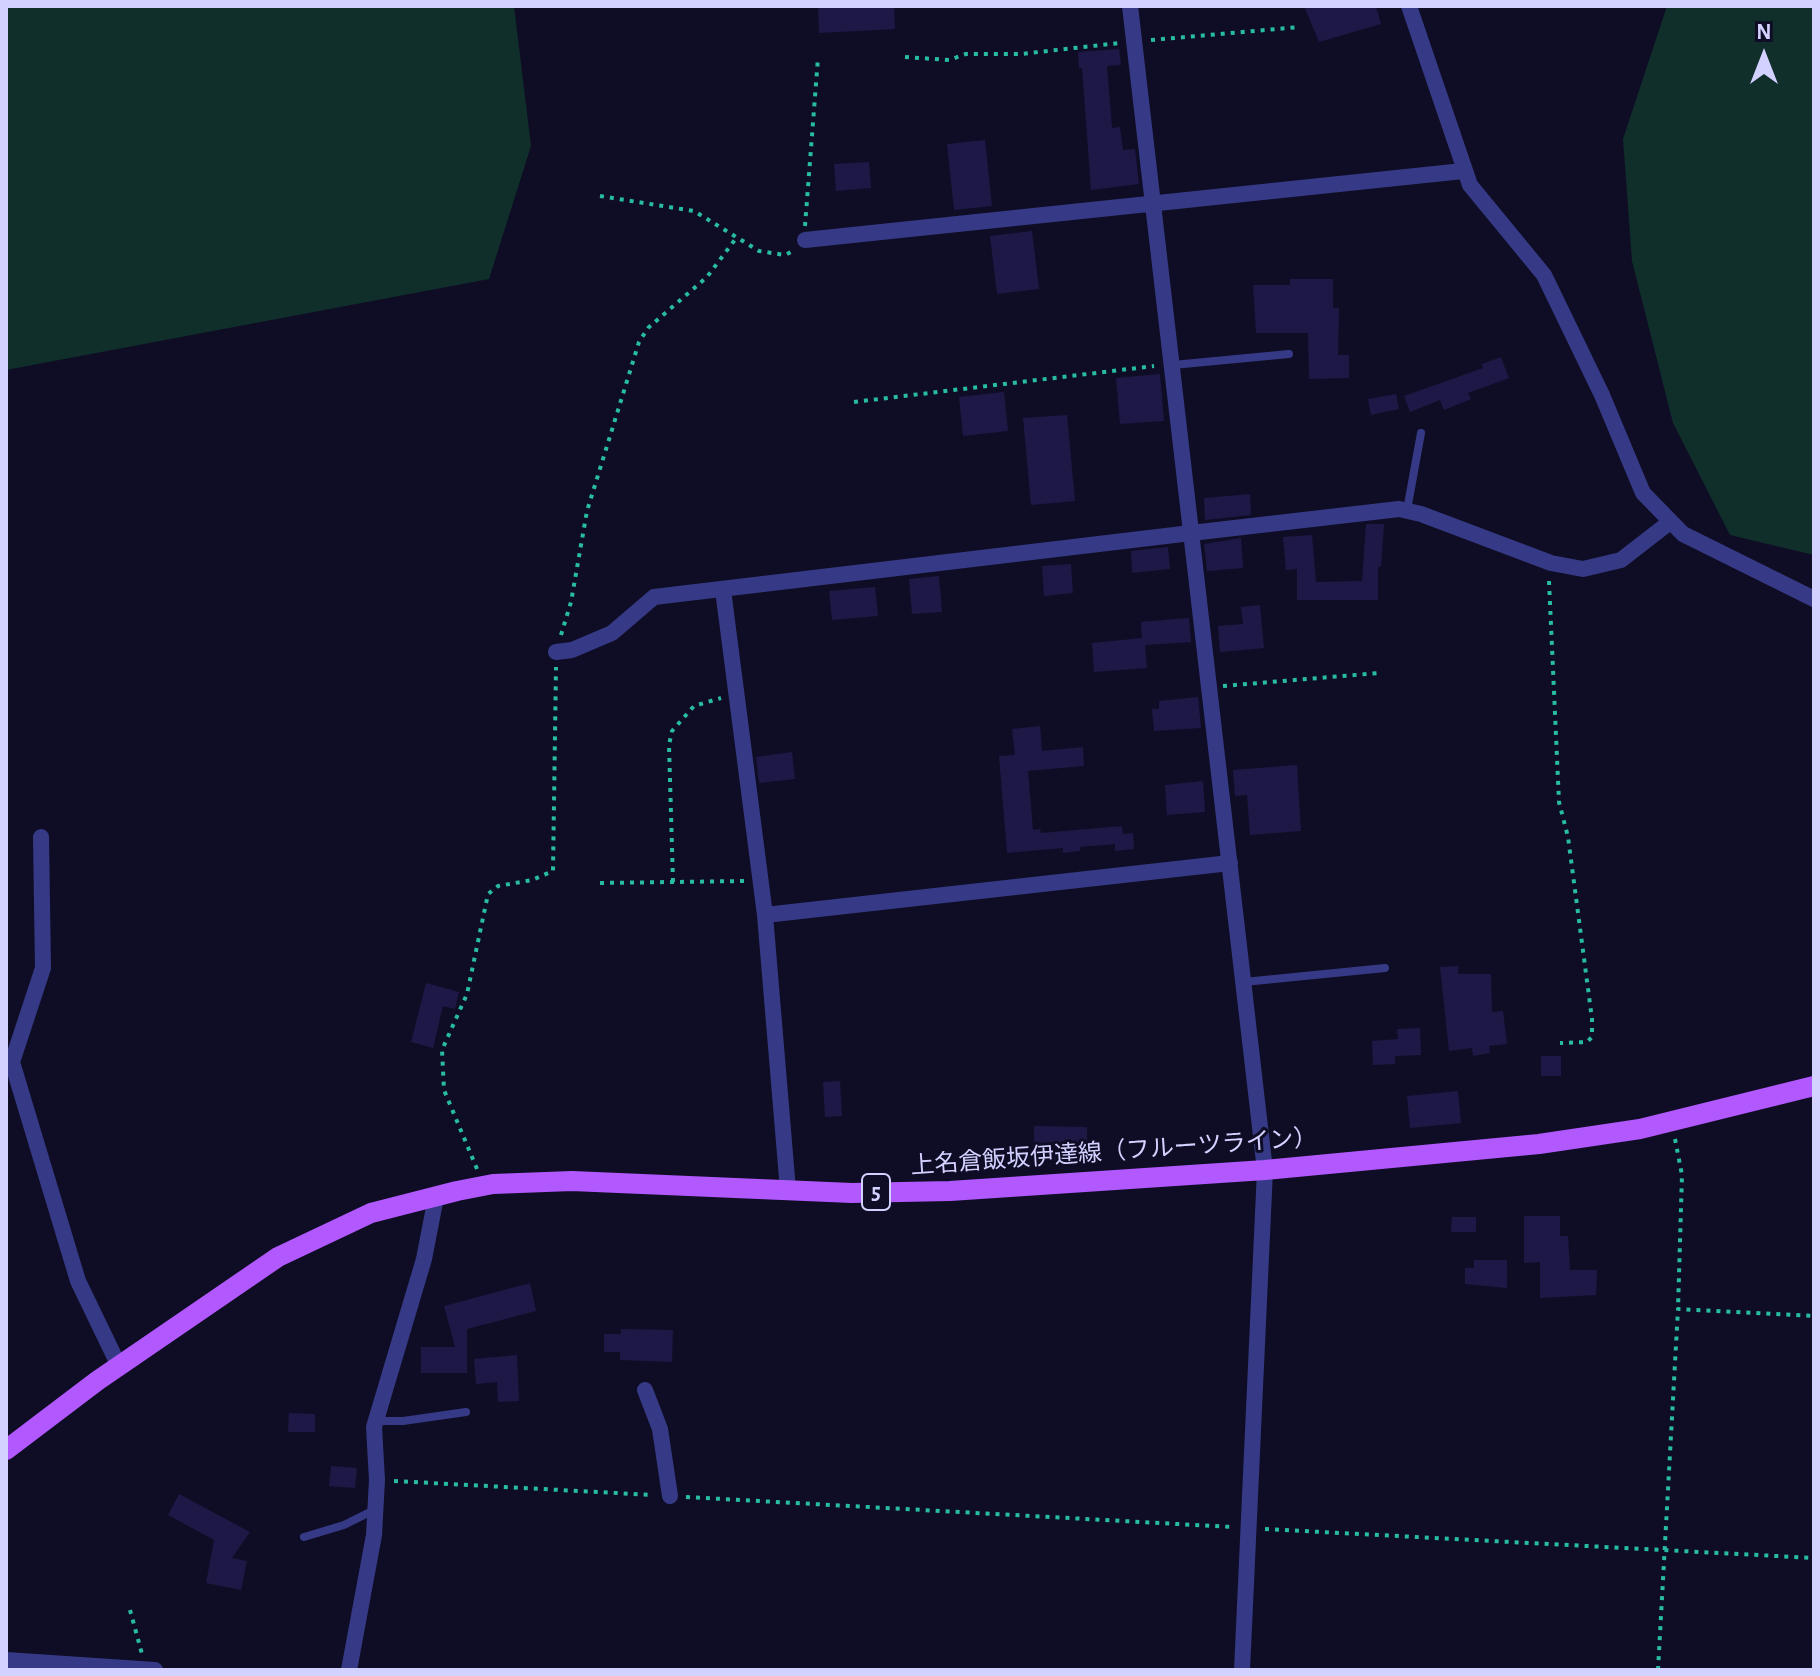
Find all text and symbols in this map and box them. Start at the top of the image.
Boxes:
north arrow [1724,16,1804,96]
text: N [1756,21,1772,43]
street label: 上名倉飯坂伊達線（フルーツライン） [909,1123,1319,1181]
road number: 5 [862,1174,890,1210]

